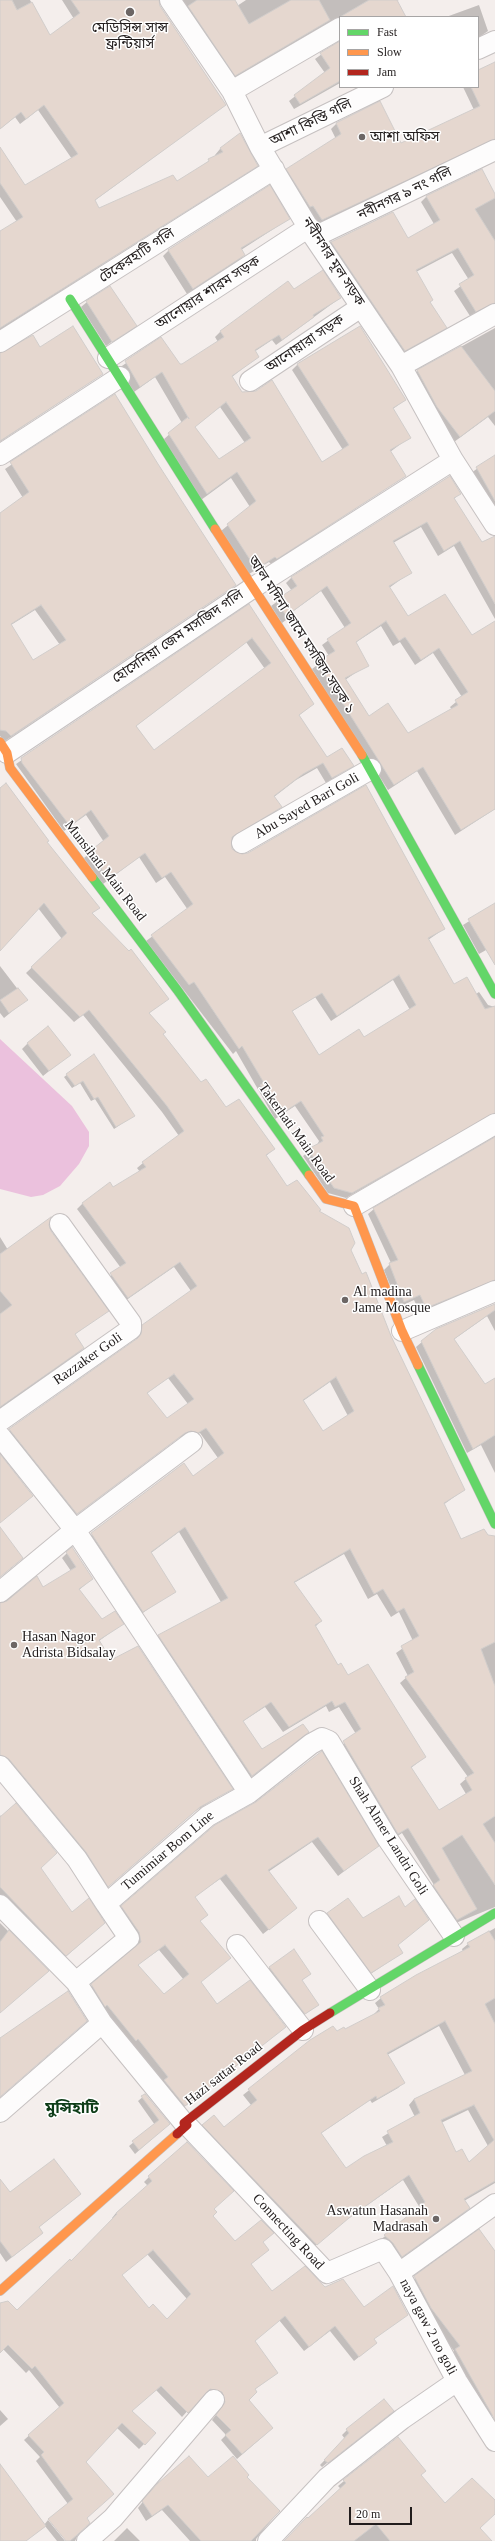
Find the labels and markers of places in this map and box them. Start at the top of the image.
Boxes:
marker: মেডিসিন্স সান্স ফ্রন্টিয়ার্স [124,6,136,18]
place label: মেডিসিন্স সান্স ফ্রন্টিয়ার্স [92,20,168,52]
place label: আশা অফিস [370,129,440,145]
marker: আশা অফিস [357,132,367,142]
place label: Al madina Jame Mosque [353,1284,430,1316]
marker: Al madina Jame Mosque [340,1295,350,1305]
place label: Hasan Nagor Adrista Bidsalay [22,1629,116,1662]
marker: Hasan Nagor Adrista Bidsalay [9,1640,19,1650]
place label: Aswatun Hasanah Madrasah [327,2203,428,2236]
marker: Aswatun Hasanah Madrasah [431,2214,441,2224]

